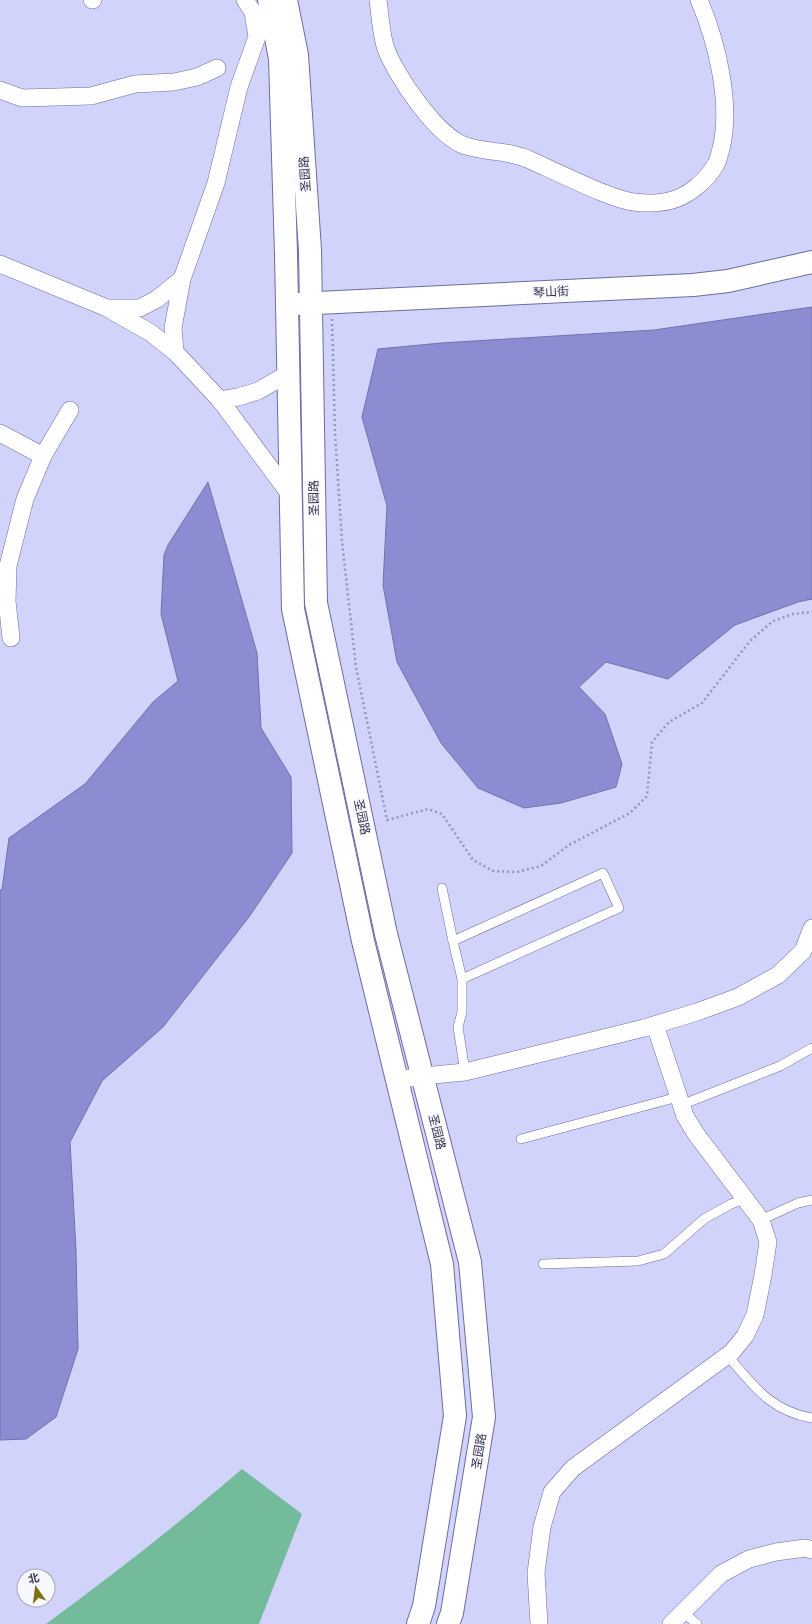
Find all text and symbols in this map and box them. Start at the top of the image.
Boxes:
street label: 圣园路 [297,156,313,192]
street label: 琴山街 [533,284,569,300]
street label: 圣园路 [307,480,321,516]
street label: 圣园路 [351,798,373,836]
street label: 圣园路 [426,1113,448,1151]
street label: 圣园路 [469,1432,489,1470]
north arrow [16,1568,56,1608]
text: 北 [27,1571,41,1586]

